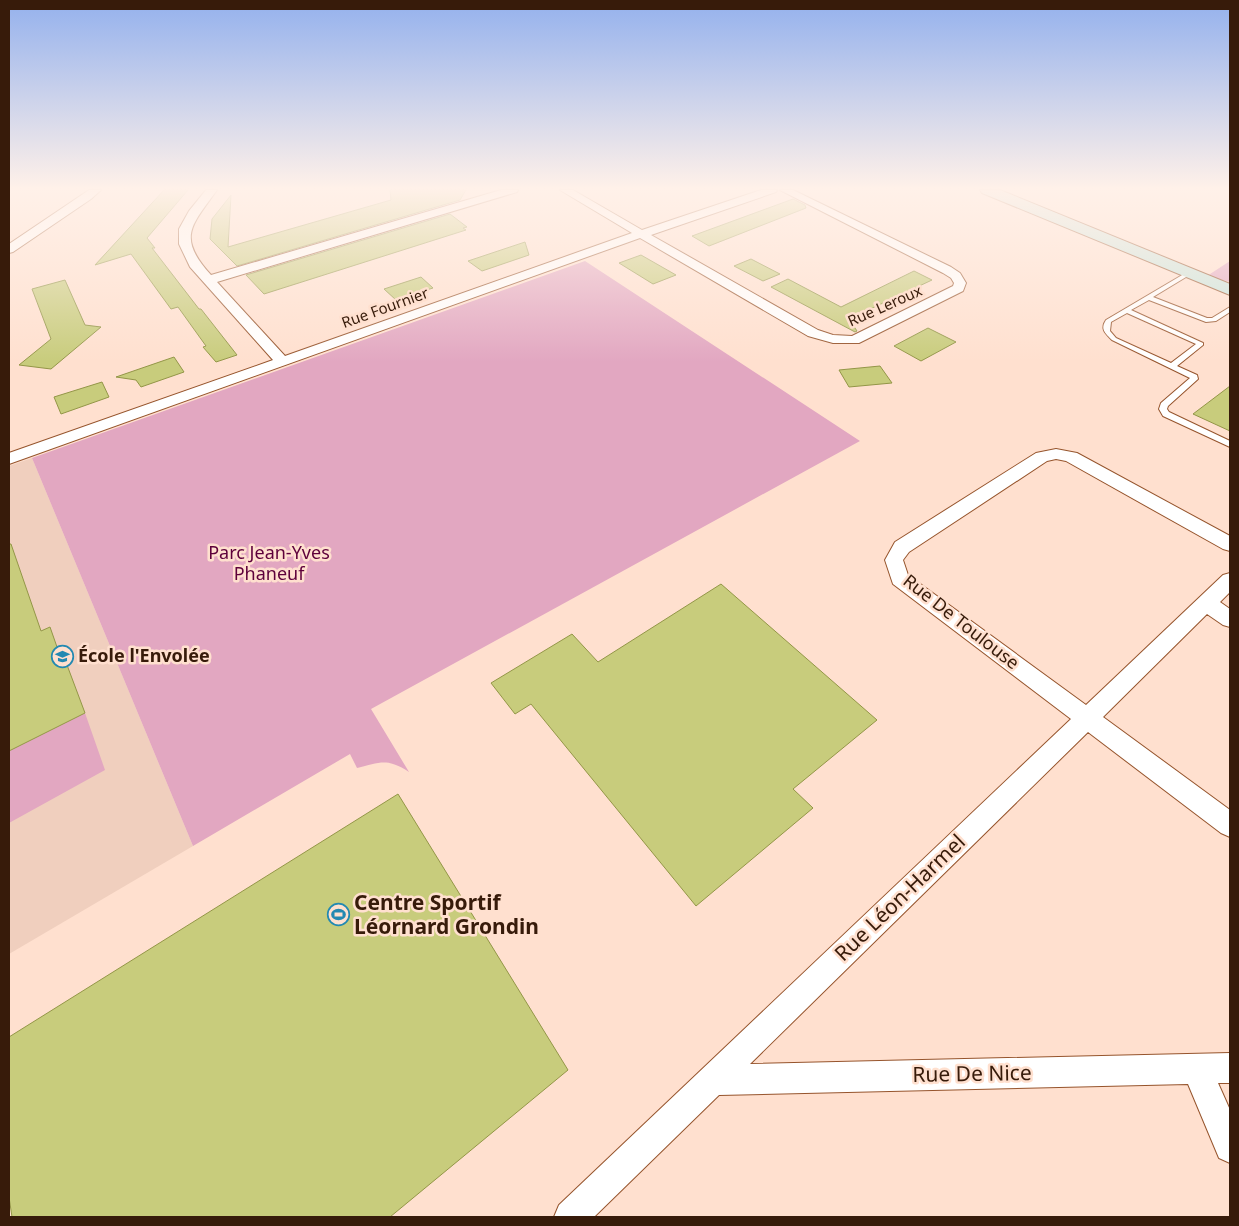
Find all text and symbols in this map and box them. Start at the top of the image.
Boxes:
street label: Rue Leroux [844,280,925,330]
street label: Rue Fournier [338,282,431,332]
park label: Parc Jean-Yves Phaneuf [208,540,330,585]
street label: Rue De Toulouse [899,568,1025,674]
place label: École l'Envolée [78,643,210,667]
school or university icon: École l'Envolée [50,644,74,668]
street label: Rue Léon-Harmel [828,828,971,967]
place label: Centre Sportif Léornard Grondin [354,888,539,940]
sports icon: Centre Sportif Léornard Grondin [326,903,350,927]
street label: Rue De Nice [912,1058,1032,1088]

